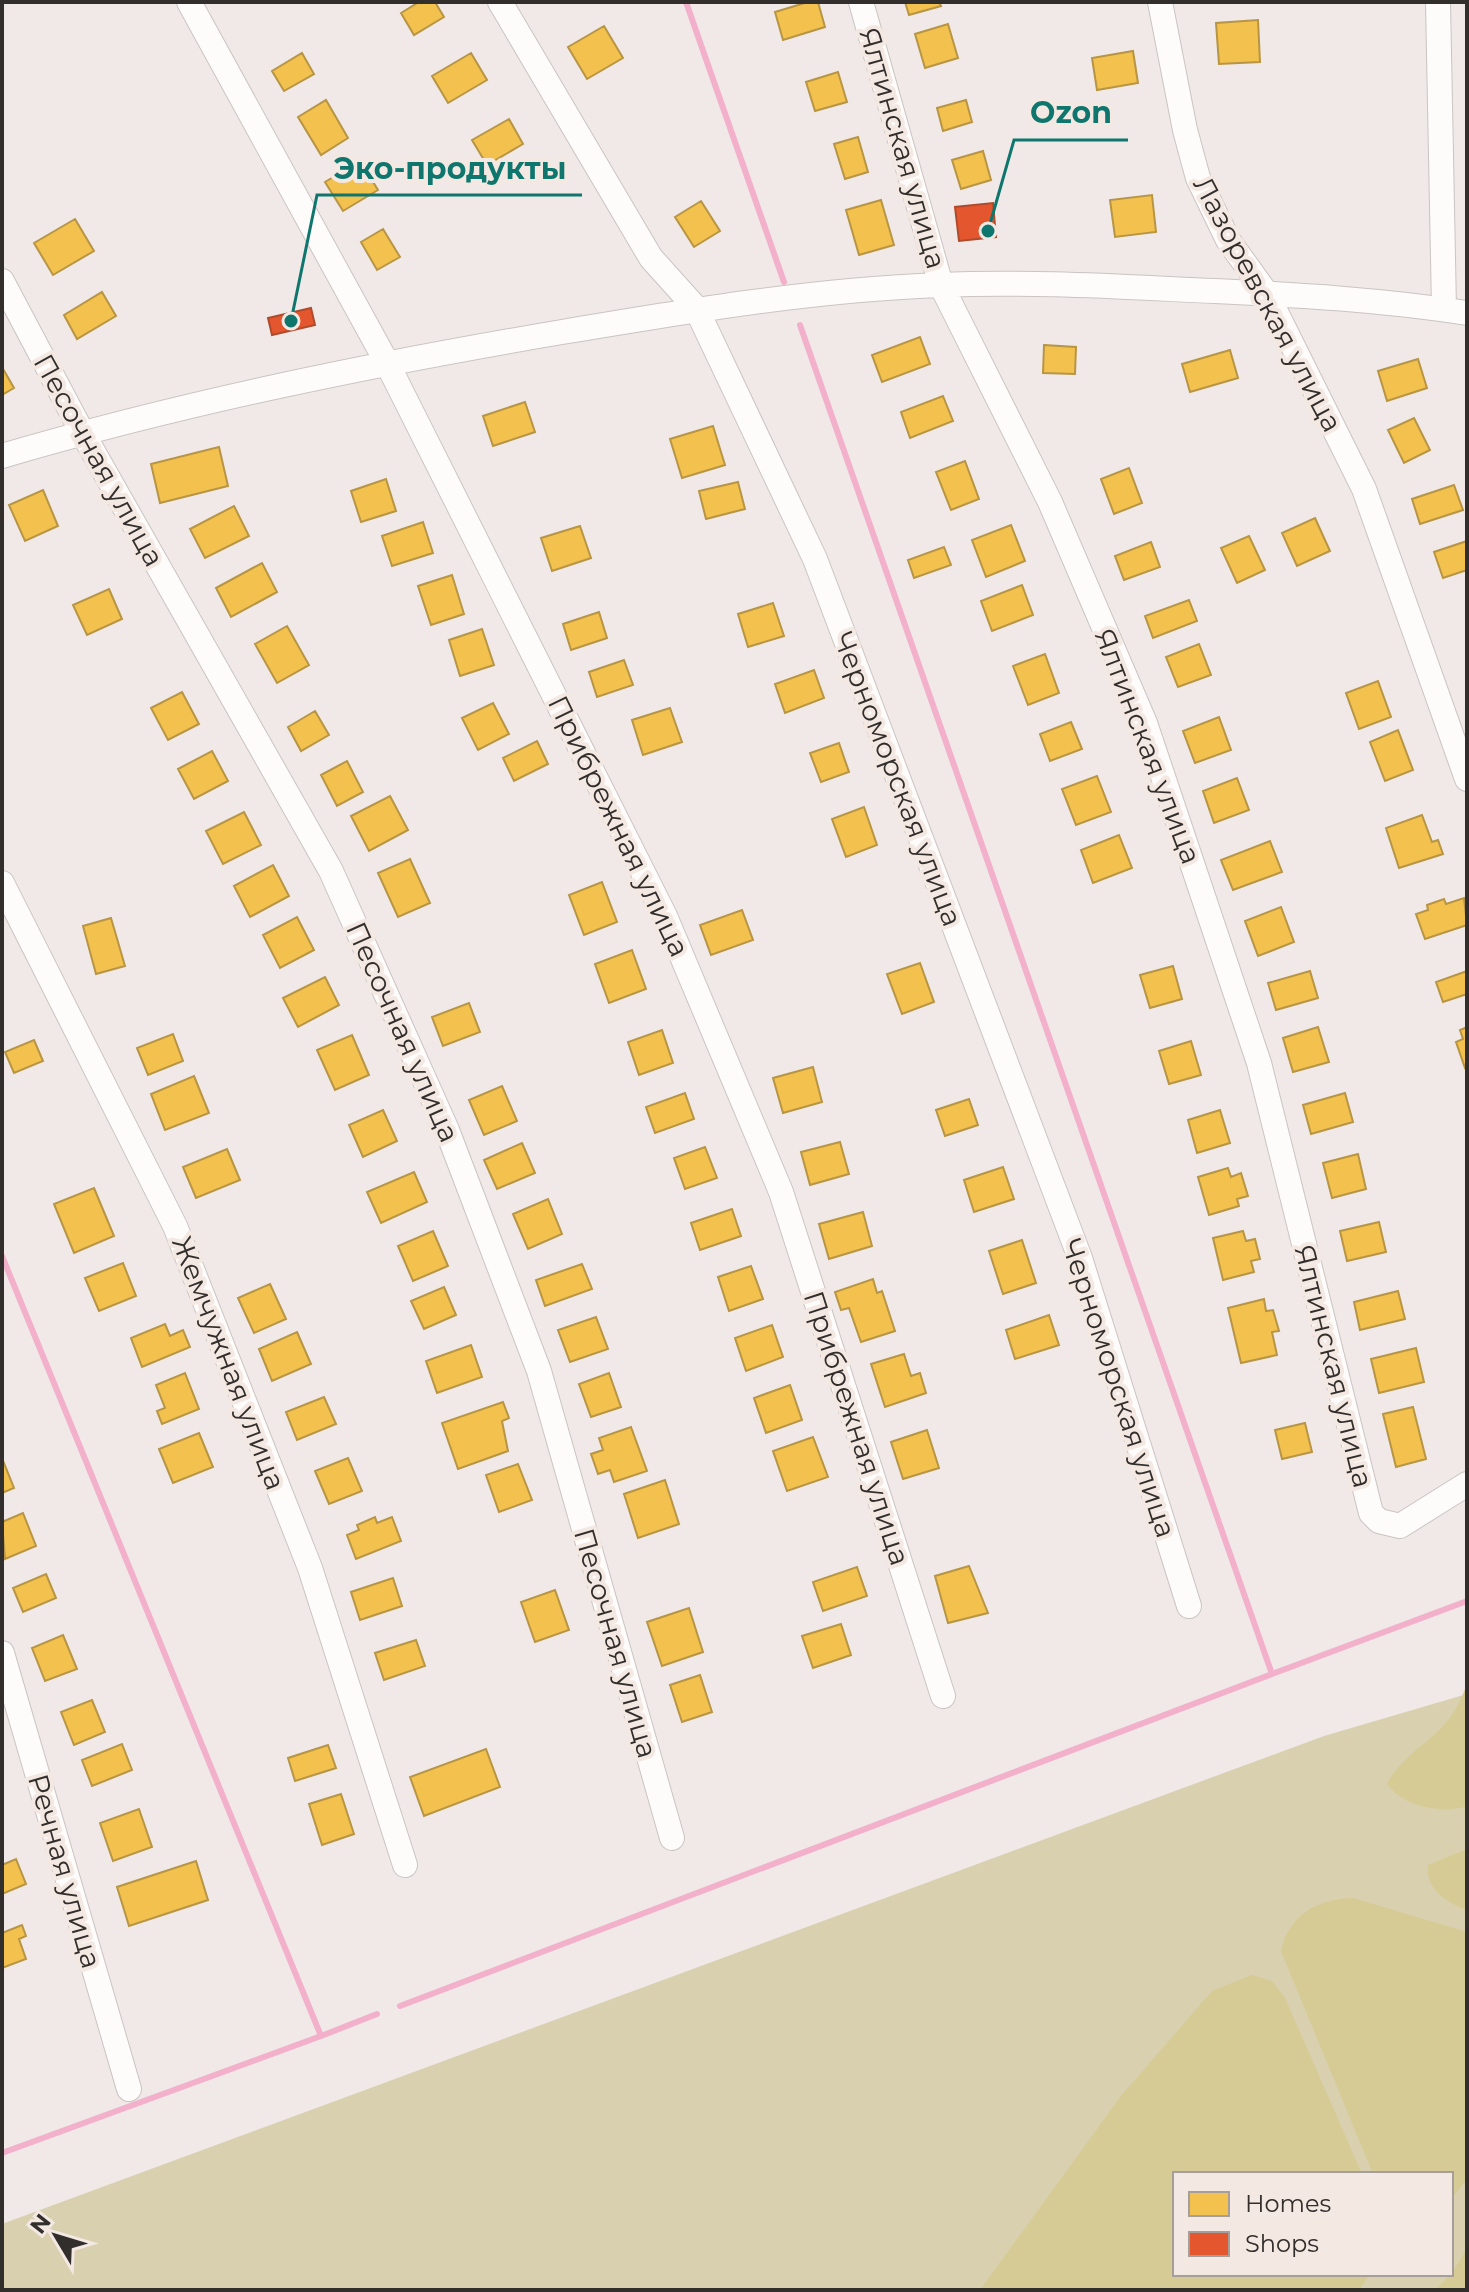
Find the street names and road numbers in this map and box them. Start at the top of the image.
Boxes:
street label: Ялтинская улица [852,23,954,273]
street label: Лазоревская улица [1186,170,1350,438]
street label: Песочная улица [27,348,171,572]
street label: Ялтинская улица [1087,623,1209,869]
street label: Черноморская улица [826,627,970,931]
street label: Прибрежная улица [541,690,697,962]
street label: Песочная улица [339,917,467,1147]
street label: Жемчужная улица [165,1231,293,1495]
street label: Черноморская улица [1055,1234,1183,1542]
street label: Ялтинская улица [1287,1241,1381,1491]
street label: Прибрежная улица [797,1287,917,1569]
street label: Песочная улица [567,1524,665,1762]
street label: Речная улица [21,1770,109,1972]

